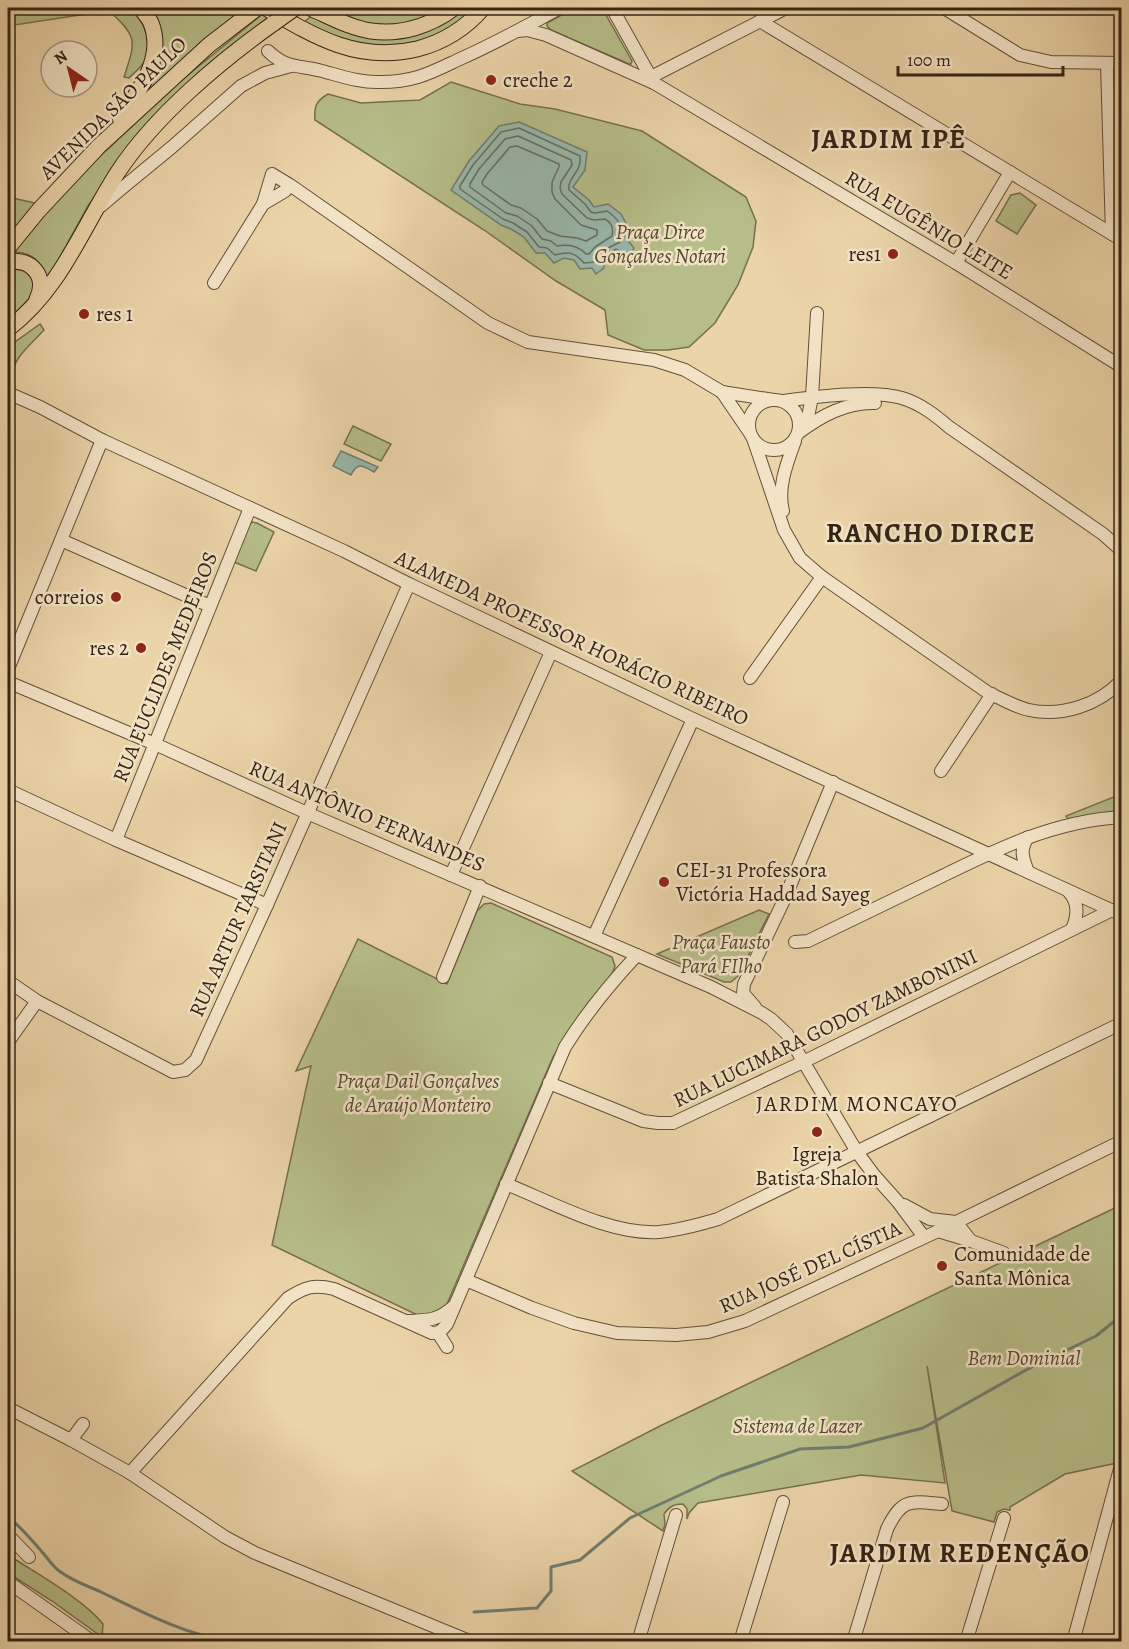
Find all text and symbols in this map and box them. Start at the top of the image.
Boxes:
street label: AVENIDA SÃO PAULO [34,31,192,185]
north arrow [39,39,99,99]
scale bar [898,39,1063,77]
text: 100 m [907,48,951,72]
place label: creche 2 [503,66,573,94]
marker: creche 2 [484,73,498,87]
district label: JARDIM IPÊ [811,121,967,157]
street label: RUA EUGÊNIO LEITE [840,164,1018,286]
park label: Praça Dirce Gonçalves Notari [594,218,726,270]
place label: res1 [848,240,881,268]
marker: res1 [886,247,900,261]
place label: res 1 [96,300,133,328]
marker: res 1 [77,307,91,321]
district label: RANCHO DIRCE [826,515,1036,551]
street label: ALAMEDA PROFESSOR HORÁCIO RIBEIRO [390,543,753,733]
street label: RUA EUCLIDES MEDEIROS [106,548,224,786]
place label: correios [35,583,104,611]
marker: correios [109,590,123,604]
place label: res 2 [89,634,129,662]
marker: res 2 [134,641,148,655]
street label: RUA ANTÔNIO FERNANDES [245,754,489,878]
street label: RUA ARTUR TARSITANI [182,817,294,1021]
place label: CEI-31 Professora Victória Haddad Sayeg [675,856,870,908]
marker: CEI-31 Professora Victória Haddad Sayeg [657,875,671,889]
park label: Praça Fausto Pará FIlho [672,928,770,980]
street label: RUA LUCIMARA GODOY ZAMBONINI [668,942,982,1114]
park label: Praça Dail Gonçalves de Araújo Monteiro [337,1067,499,1119]
district label: JARDIM MONCAYO [756,1089,958,1119]
marker: Igreja Batista Shalon [810,1125,824,1139]
place label: Igreja Batista Shalon [755,1140,879,1192]
street label: RUA JOSÉ DEL CÍSTIA [714,1214,906,1320]
place label: Comunidade de Santa Mônica [954,1240,1090,1292]
marker: Comunidade de Santa Mônica [935,1259,949,1273]
park label: Bem Dominial [968,1344,1081,1372]
park label: Sistema de Lazer [733,1412,862,1440]
district label: JARDIM REDENÇÃO [830,1535,1090,1571]

